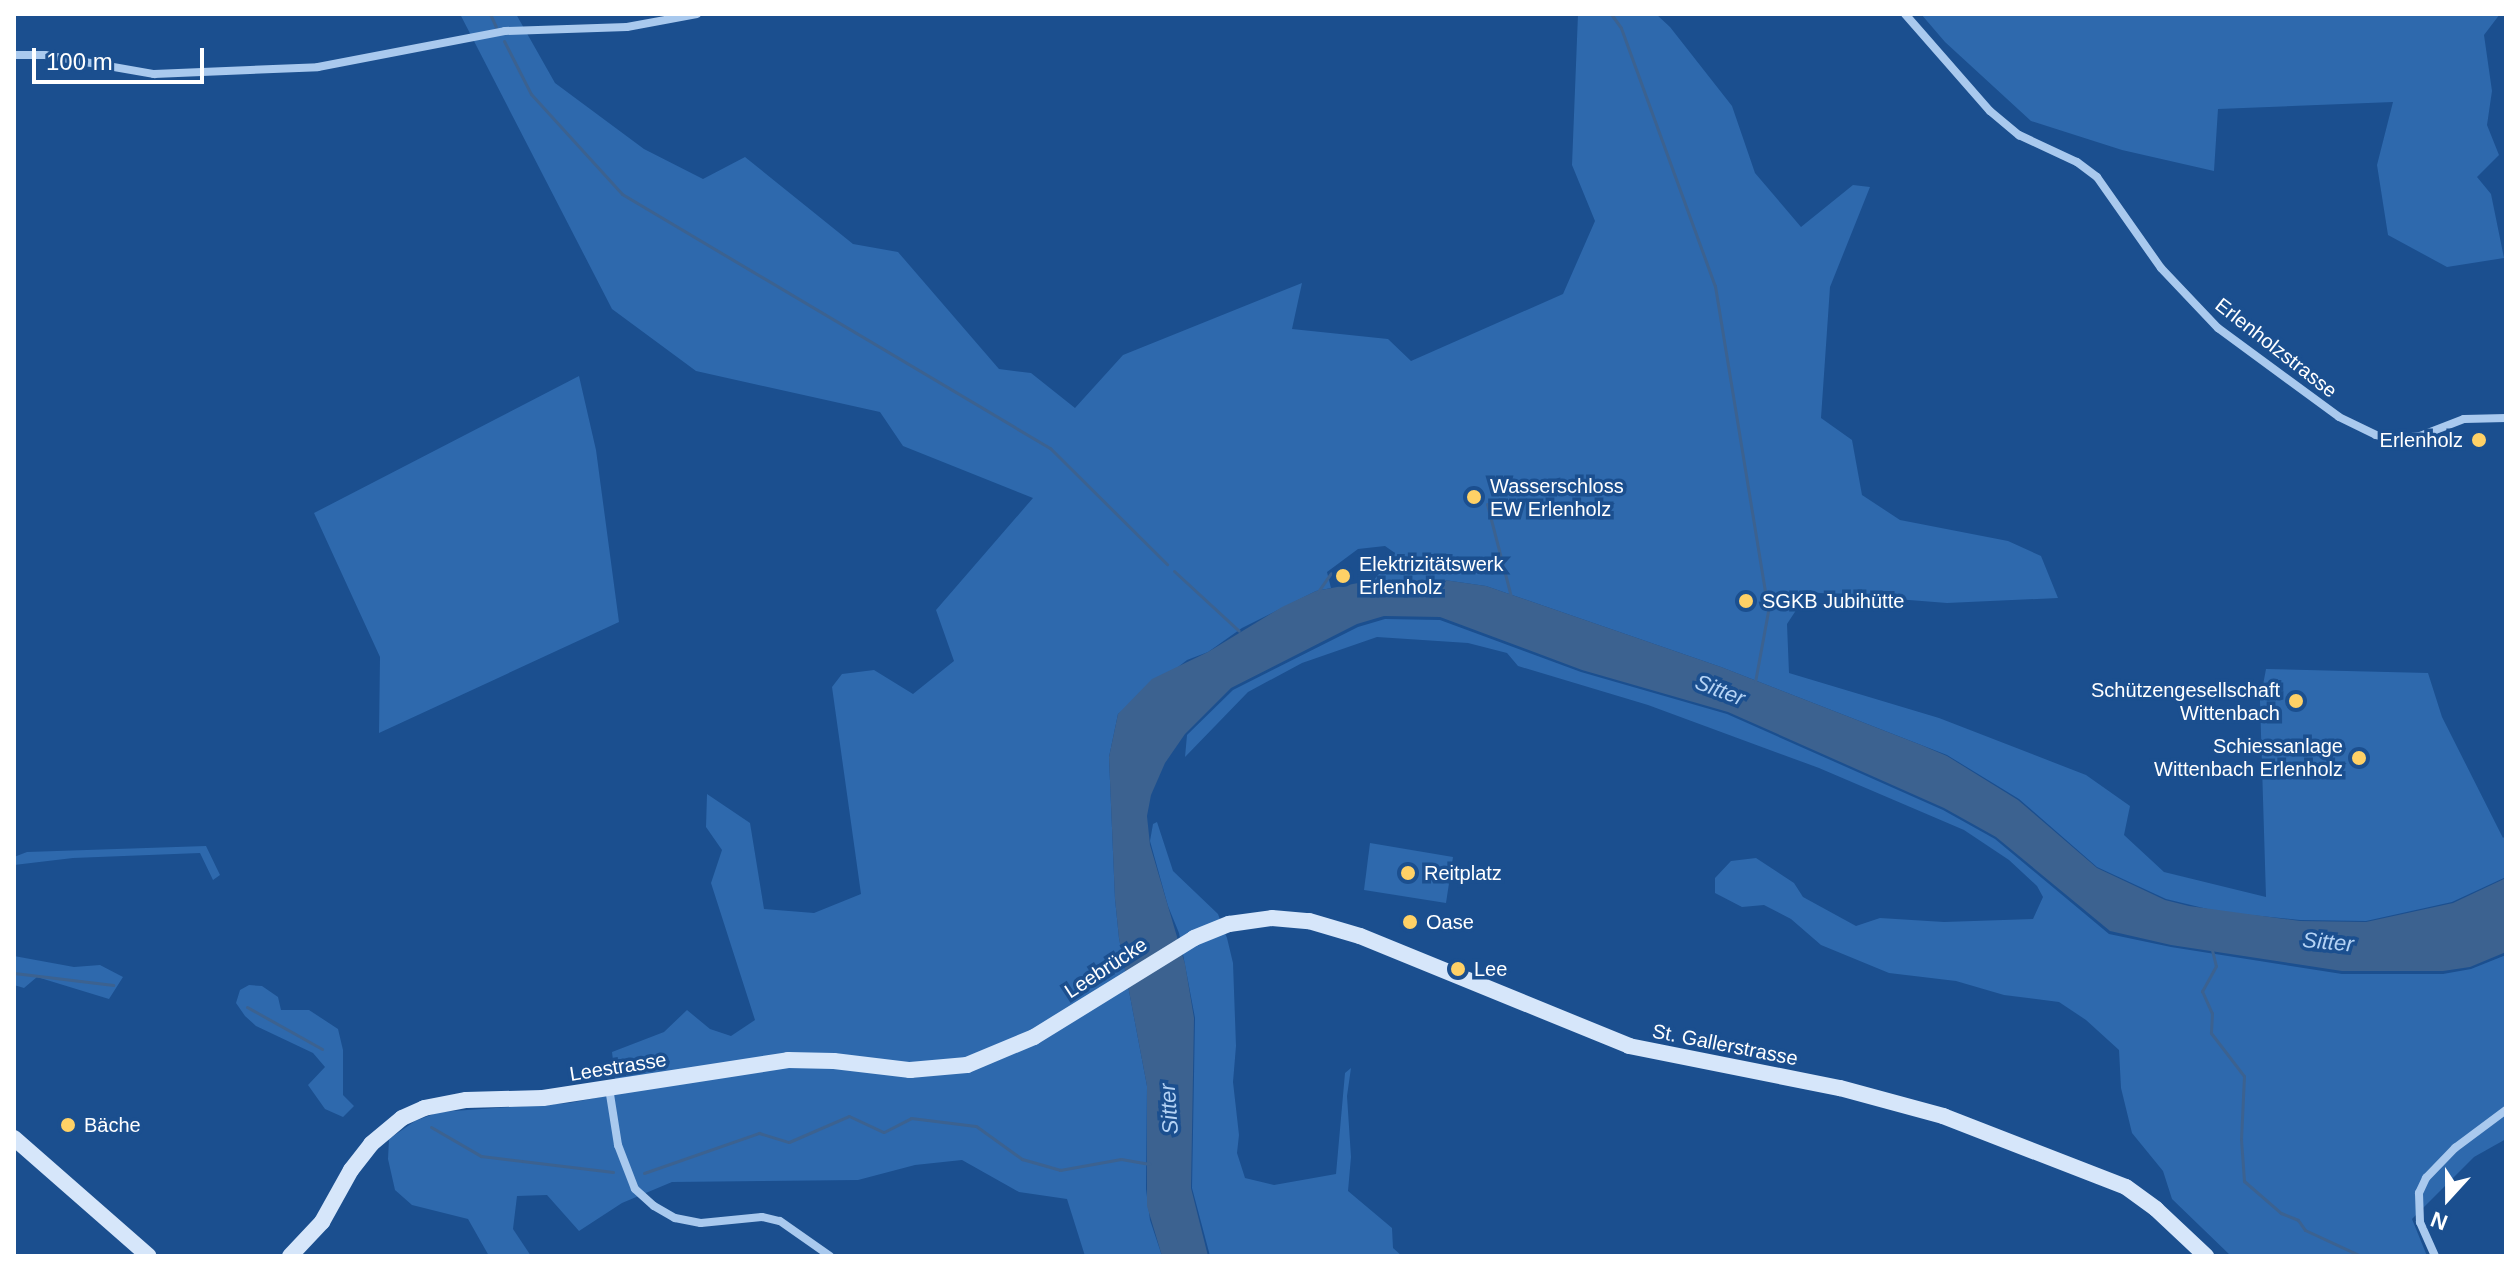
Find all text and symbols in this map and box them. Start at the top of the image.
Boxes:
scale bar [36,32,208,82]
text: 100 m [46,48,113,75]
street label: Erlenholzstrasse [2210,293,2342,403]
place label: Erlenholz [2380,428,2463,452]
marker: Erlenholz [2470,431,2488,449]
place label: Wasserschloss EW Erlenholz [1490,474,1624,521]
marker: Wasserschloss EW Erlenholz [1465,488,1483,506]
place label: Elektrizitätswerk Erlenholz [1359,552,1503,599]
marker: Elektrizitätswerk Erlenholz [1334,567,1352,585]
place label: SGKB Jubihütte [1762,589,1904,613]
marker: SGKB Jubihütte [1737,592,1755,610]
water label: Sitter [1691,668,1749,712]
place label: Schützengesellschaft Wittenbach [2091,678,2280,725]
marker: Schützengesellschaft Wittenbach [2287,692,2305,710]
place label: Schiessanlage Wittenbach Erlenholz [2154,734,2343,781]
marker: Schiessanlage Wittenbach Erlenholz [2350,749,2368,767]
place label: Reitplatz [1424,861,1502,885]
marker: Reitplatz [1399,864,1417,882]
place label: Oase [1426,910,1474,934]
marker: Oase [1401,913,1419,931]
water label: Sitter [2301,927,2355,957]
street label: Leebrücke [1060,933,1152,1003]
place label: Lee [1474,957,1507,981]
marker: Lee [1449,960,1467,978]
street label: St. Gallerstrasse [1650,1019,1800,1071]
street label: Leestrasse [568,1047,668,1087]
water label: Sitter [1154,1082,1184,1136]
place label: Bäche [84,1113,141,1137]
marker: Bäche [59,1116,77,1134]
north arrow [2408,1158,2488,1238]
text: N [2427,1206,2451,1235]

